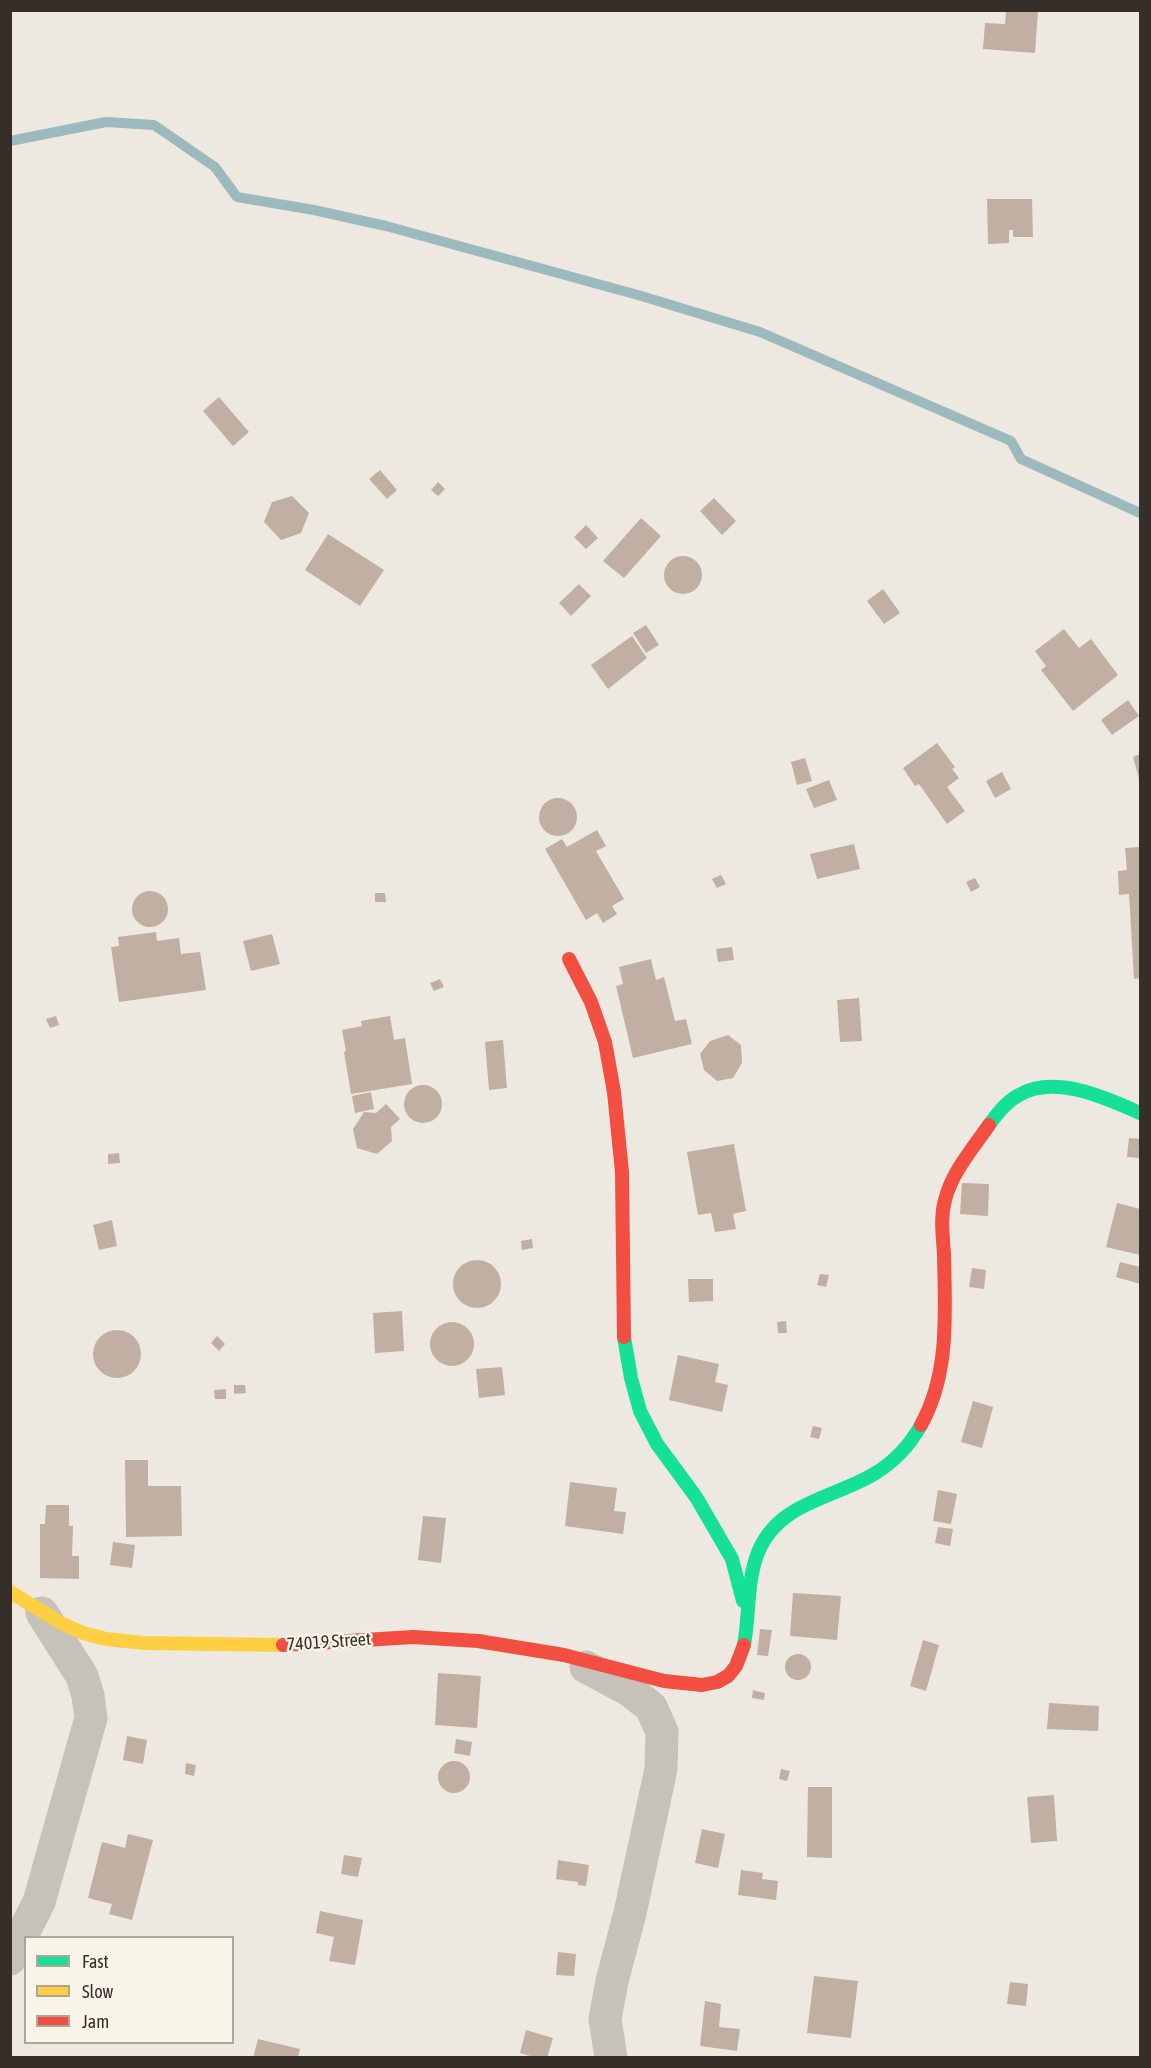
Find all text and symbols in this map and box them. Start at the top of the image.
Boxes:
street label: 74019 Street [286,1628,372,1656]
legend [24,1936,234,2044]
text: Fast [82,1951,109,1972]
text: Slow [82,1981,113,2002]
text: Jam [82,2011,109,2032]

